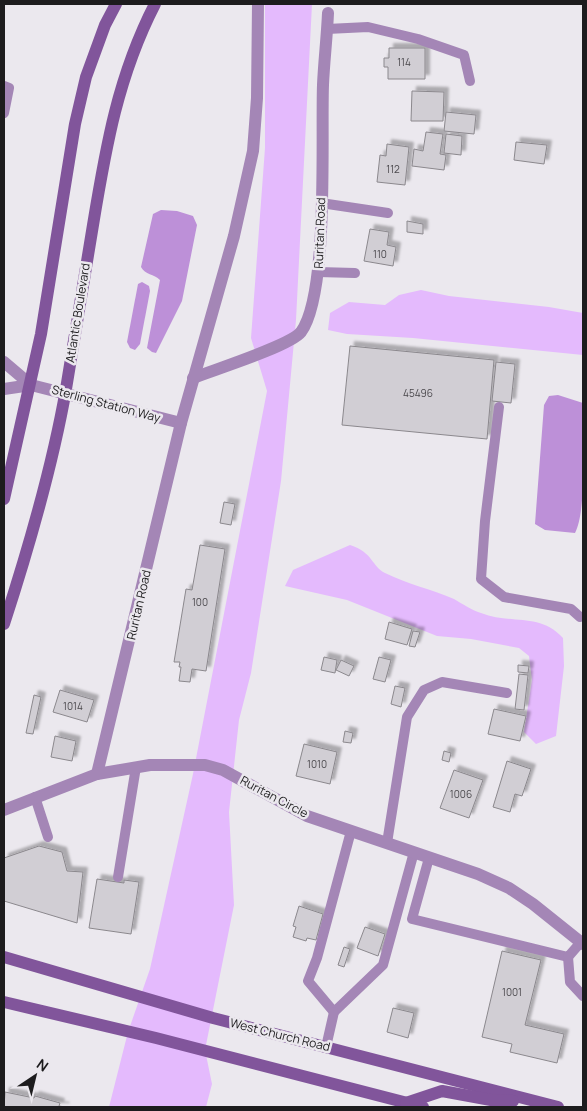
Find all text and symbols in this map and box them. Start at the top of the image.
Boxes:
house number: 114 [397,55,411,69]
house number: 112 [386,162,400,176]
street label: Ruritan Road [310,197,329,269]
house number: 110 [373,247,387,261]
street label: Atlantic Boulevard [61,262,94,364]
street label: Sterling Station Way [50,381,163,426]
house number: 45496 [403,386,433,400]
street label: Ruritan Road [122,568,155,642]
house number: 100 [192,595,208,609]
house number: 1014 [63,699,83,713]
house number: 1010 [307,757,327,771]
street label: Ruritan Circle [237,772,311,822]
house number: 1006 [450,787,472,801]
house number: 1001 [502,985,522,999]
street label: West Church Road [228,1014,332,1055]
north arrow [10,1051,60,1101]
text: N [33,1054,52,1076]

